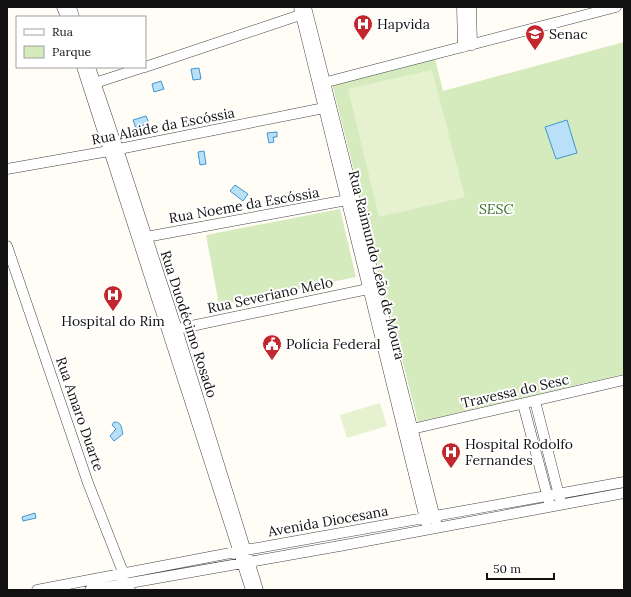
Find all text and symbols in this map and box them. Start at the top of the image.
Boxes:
hospital icon: Hapvida [352,13,374,41]
place label: Hapvida [377,15,430,33]
legend [16,16,146,68]
school or university icon: Senac [524,23,546,51]
text: Rua [52,24,73,39]
place label: Senac [549,25,588,43]
text: Parque [52,44,92,59]
street label: Rua Alaide da Escóssia [90,103,236,149]
street label: Rua Raimundo Leão de Moura [345,168,409,362]
street label: Rua Noeme da Escóssia [167,183,321,227]
park label: SESC [479,200,513,218]
street label: Rua Duodécimo Rosado [157,248,221,400]
street label: Rua Severiano Melo [206,273,334,317]
hospital icon: Hospital do Rim [102,284,124,312]
place label: Hospital do Rim [61,312,165,330]
public building icon: Polícia Federal [261,333,283,361]
place label: Polícia Federal [286,335,381,353]
street label: Rua Amaro Duarte [52,355,108,474]
street label: Travessa do Sesc [459,370,571,412]
place label: Hospital Rodolfo Fernandes [465,435,573,469]
hospital icon: Hospital Rodolfo Fernandes [440,441,462,469]
street label: Avenida Diocesana [266,502,390,541]
scale bar [487,555,554,581]
text: 50 m [493,561,521,576]

